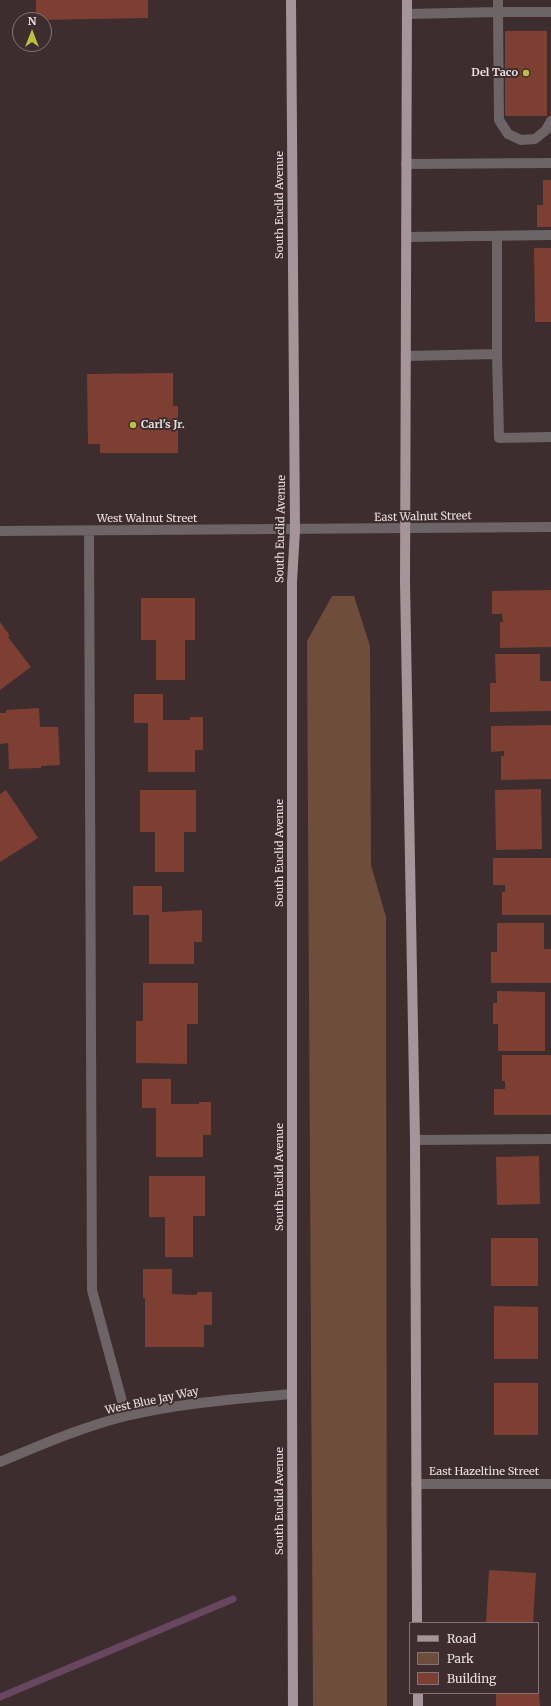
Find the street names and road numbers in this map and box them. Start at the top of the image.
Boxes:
street label: South Euclid Avenue [273,151,287,259]
street label: South Euclid Avenue [273,475,289,583]
street label: East Walnut Street [374,510,472,524]
street label: West Walnut Street [97,512,197,526]
street label: South Euclid Avenue [273,799,287,907]
street label: South Euclid Avenue [273,1123,287,1231]
street label: West Blue Jay Way [104,1385,200,1417]
street label: South Euclid Avenue [273,1447,287,1555]
street label: East Hazeltine Street [429,1465,539,1479]

